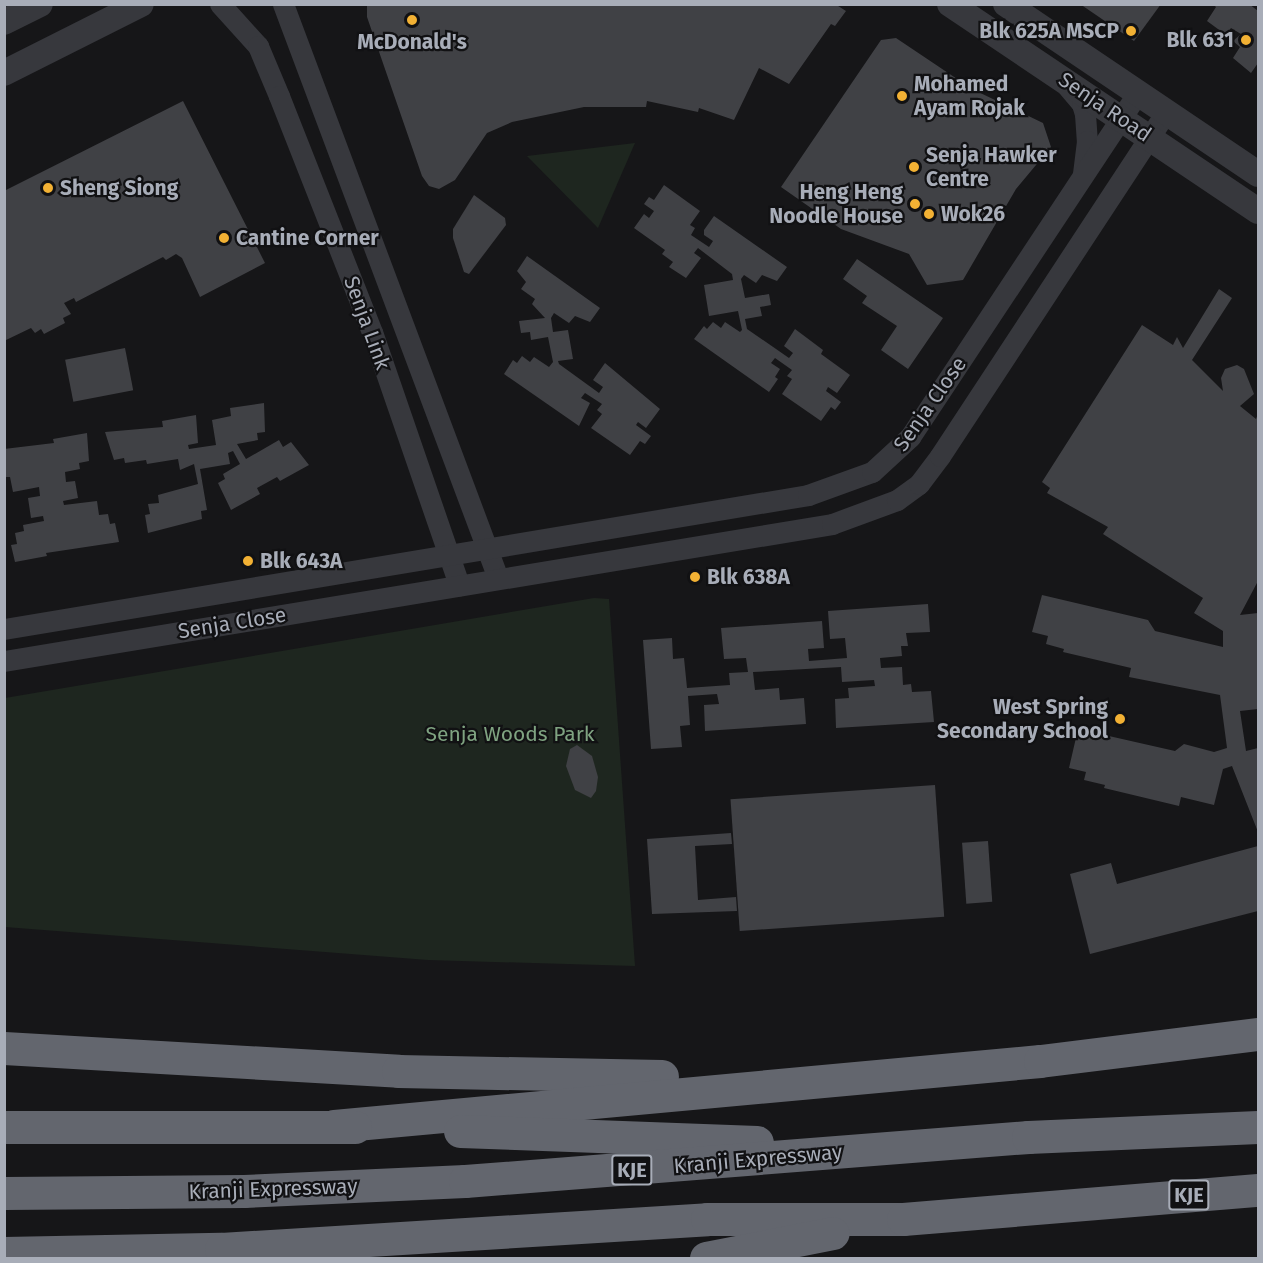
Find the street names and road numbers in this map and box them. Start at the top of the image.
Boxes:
street label: Senja Road [1054,67,1156,147]
street label: Senja Link [338,273,396,373]
street label: Senja Close [888,352,972,456]
street label: Senja Close [176,602,288,644]
street label: Kranji Expressway [673,1139,843,1179]
road number: KJE [611,1153,653,1187]
street label: Kranji Expressway [188,1173,358,1205]
road number: KJE [1168,1178,1210,1212]

